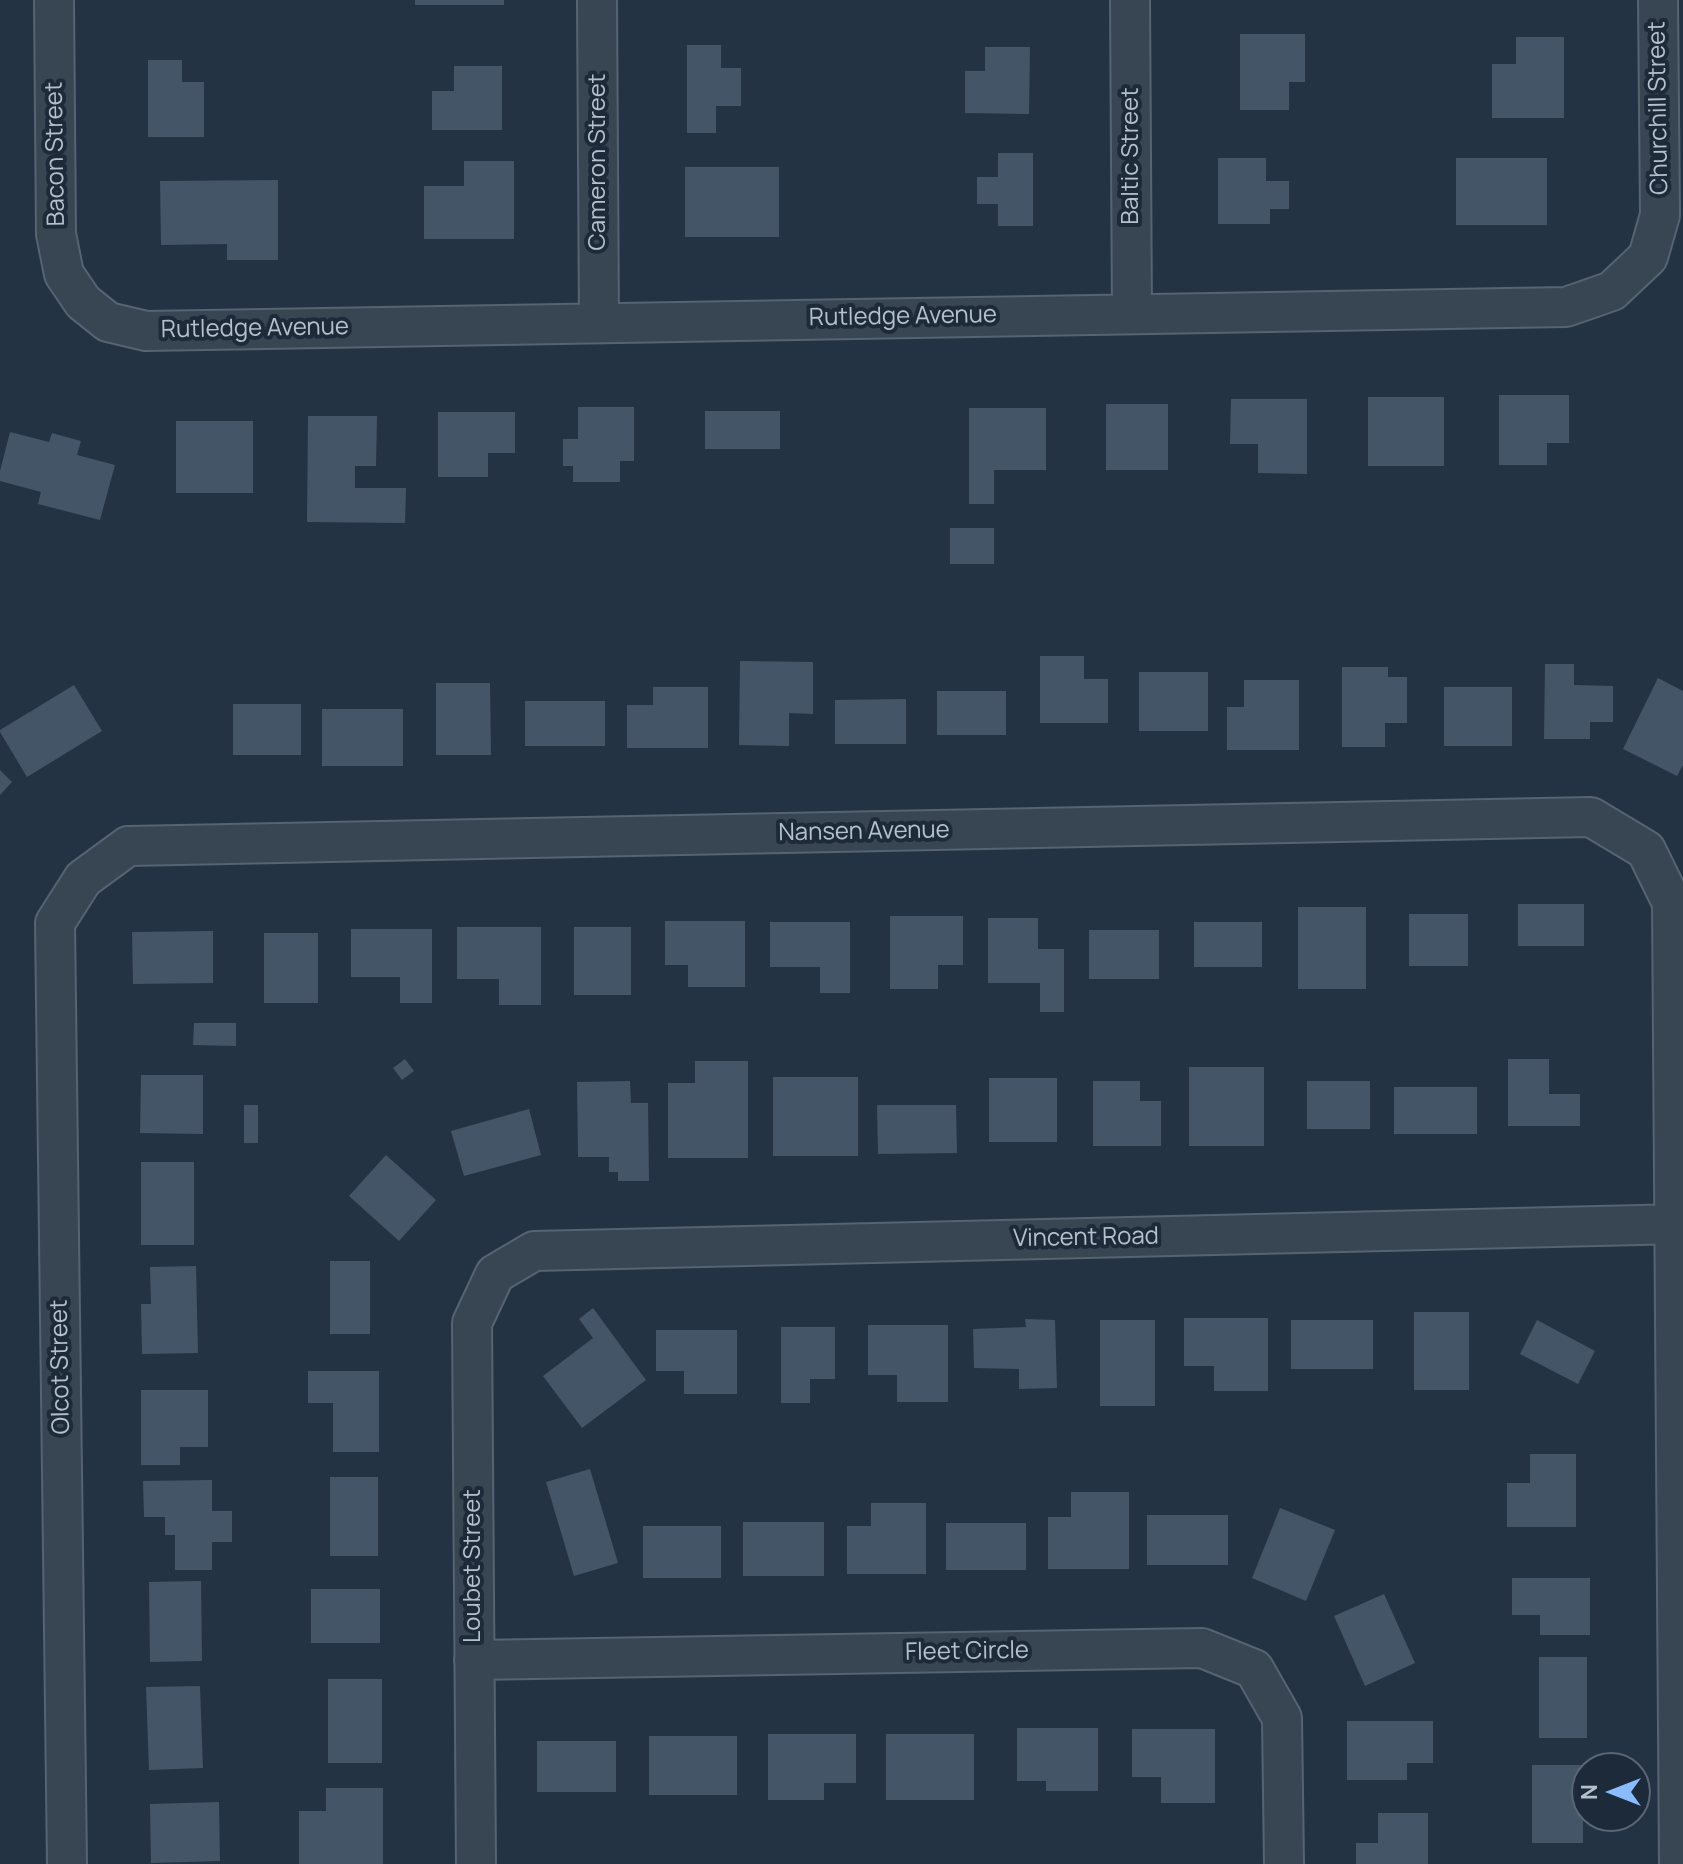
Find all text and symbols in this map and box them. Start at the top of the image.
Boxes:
street label: Churchill Street [1643,21,1675,195]
street label: Cameron Street [584,74,612,250]
street label: Bacon Street [40,81,72,227]
street label: Baltic Street [1117,87,1145,225]
street label: Rutledge Avenue [809,301,997,333]
street label: Rutledge Avenue [161,313,349,345]
street label: Nansen Avenue [778,816,950,848]
street label: Vincent Road [1013,1222,1159,1254]
street label: Olcot Street [45,1299,77,1435]
street label: Loubet Street [459,1489,487,1643]
street label: Fleet Circle [905,1637,1029,1667]
north arrow [1571,1752,1651,1832]
text: N [1574,1784,1604,1800]

